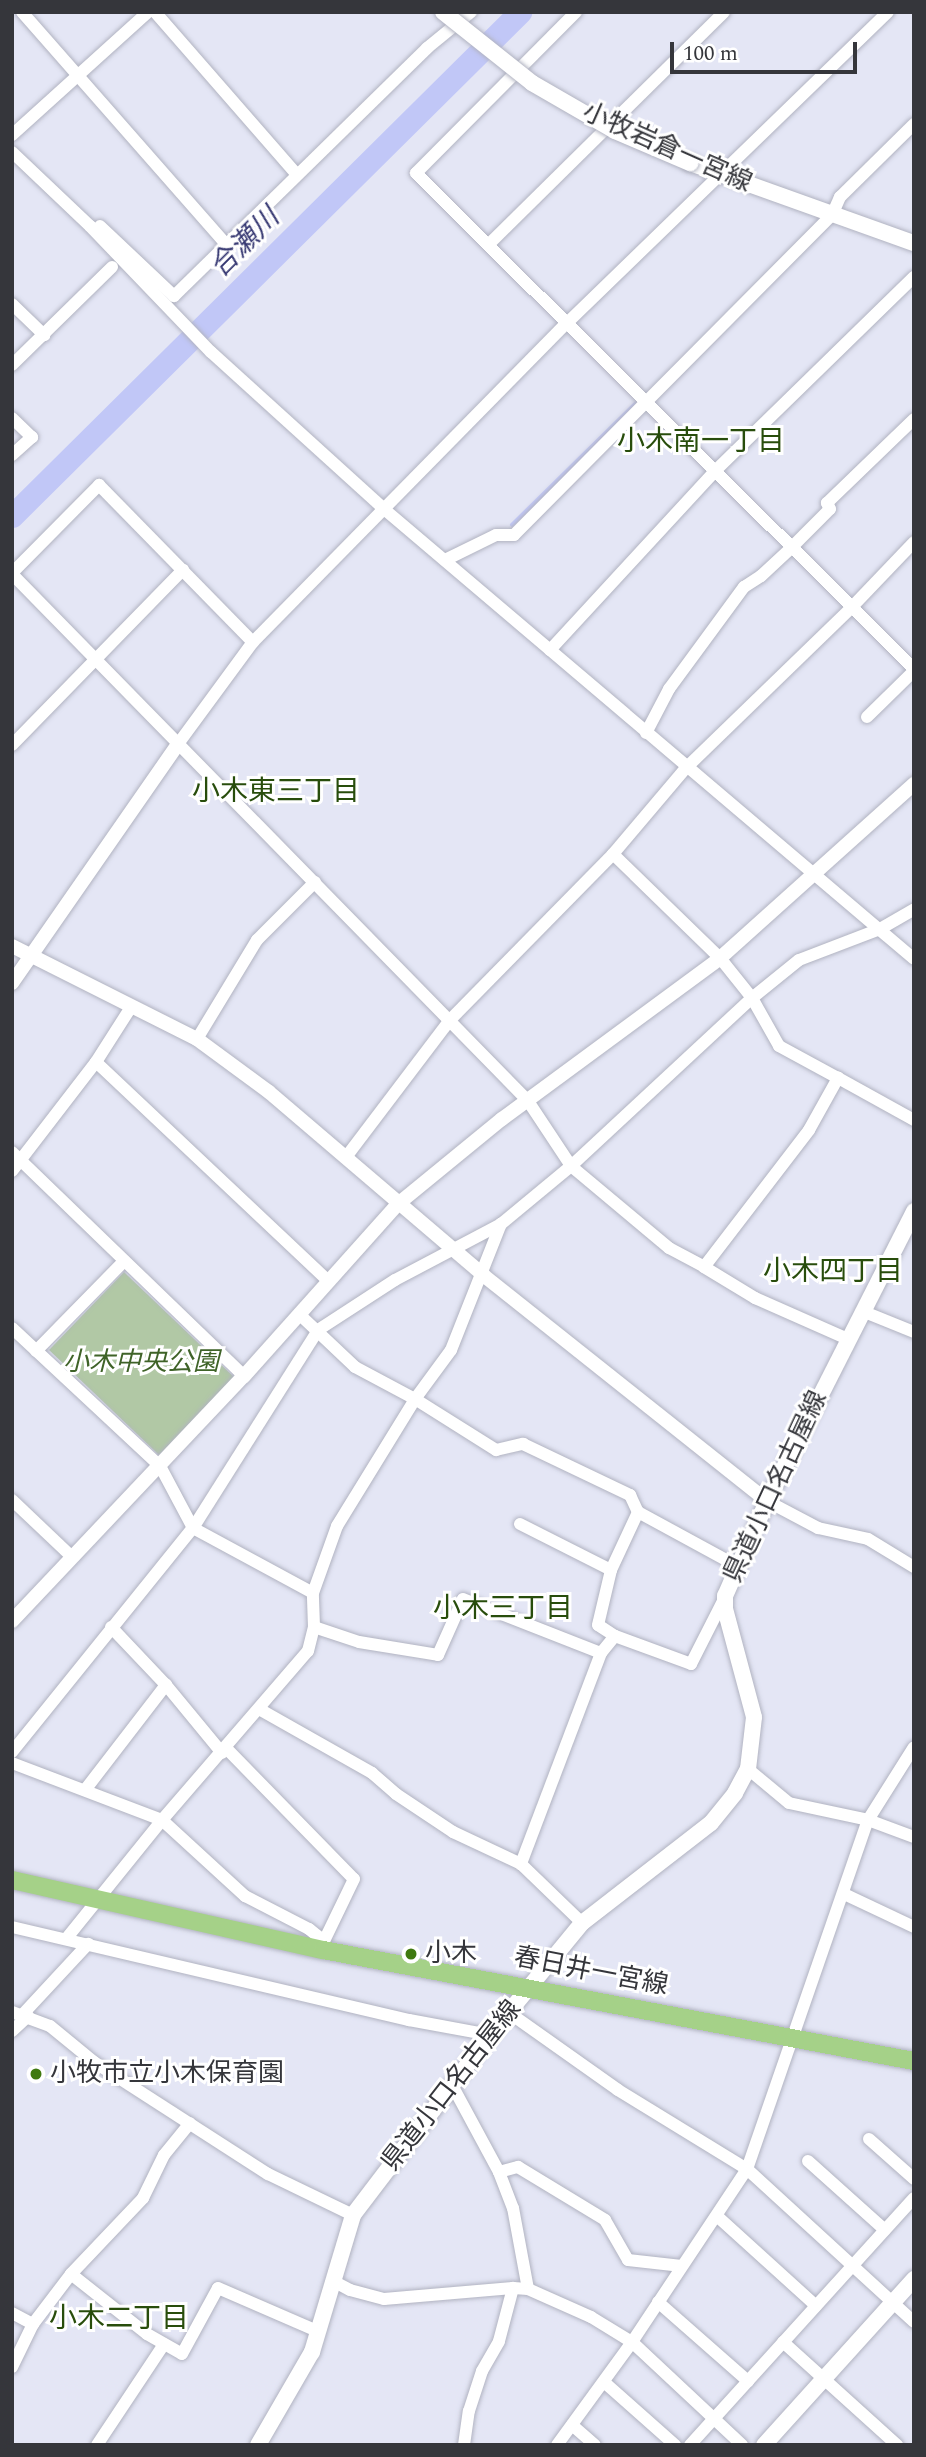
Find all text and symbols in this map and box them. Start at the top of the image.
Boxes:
scale bar [674,28,861,72]
text: 100 m [683,38,738,70]
street label: 小牧岩倉一宮線 [578,97,756,199]
water label: 合瀬川 [203,201,287,285]
district label: 小木南一丁目 [617,425,785,459]
district label: 小木東三丁目 [192,775,360,809]
district label: 小木四丁目 [763,1255,903,1289]
park label: 小木中央公園 [63,1347,219,1379]
street label: 県道小口名古屋線 [718,1386,834,1588]
district label: 小木三丁目 [433,1592,573,1626]
place label: 小木 [425,1938,477,1970]
street label: 春日井一宮線 [511,1942,671,2002]
marker: 小木 [403,1946,419,1962]
street label: 県道小口名古屋線 [376,1994,528,2178]
place label: 小牧市立小木保育園 [50,2058,284,2090]
marker: 小牧市立小木保育園 [28,2066,44,2082]
district label: 小木二丁目 [49,2302,189,2336]

